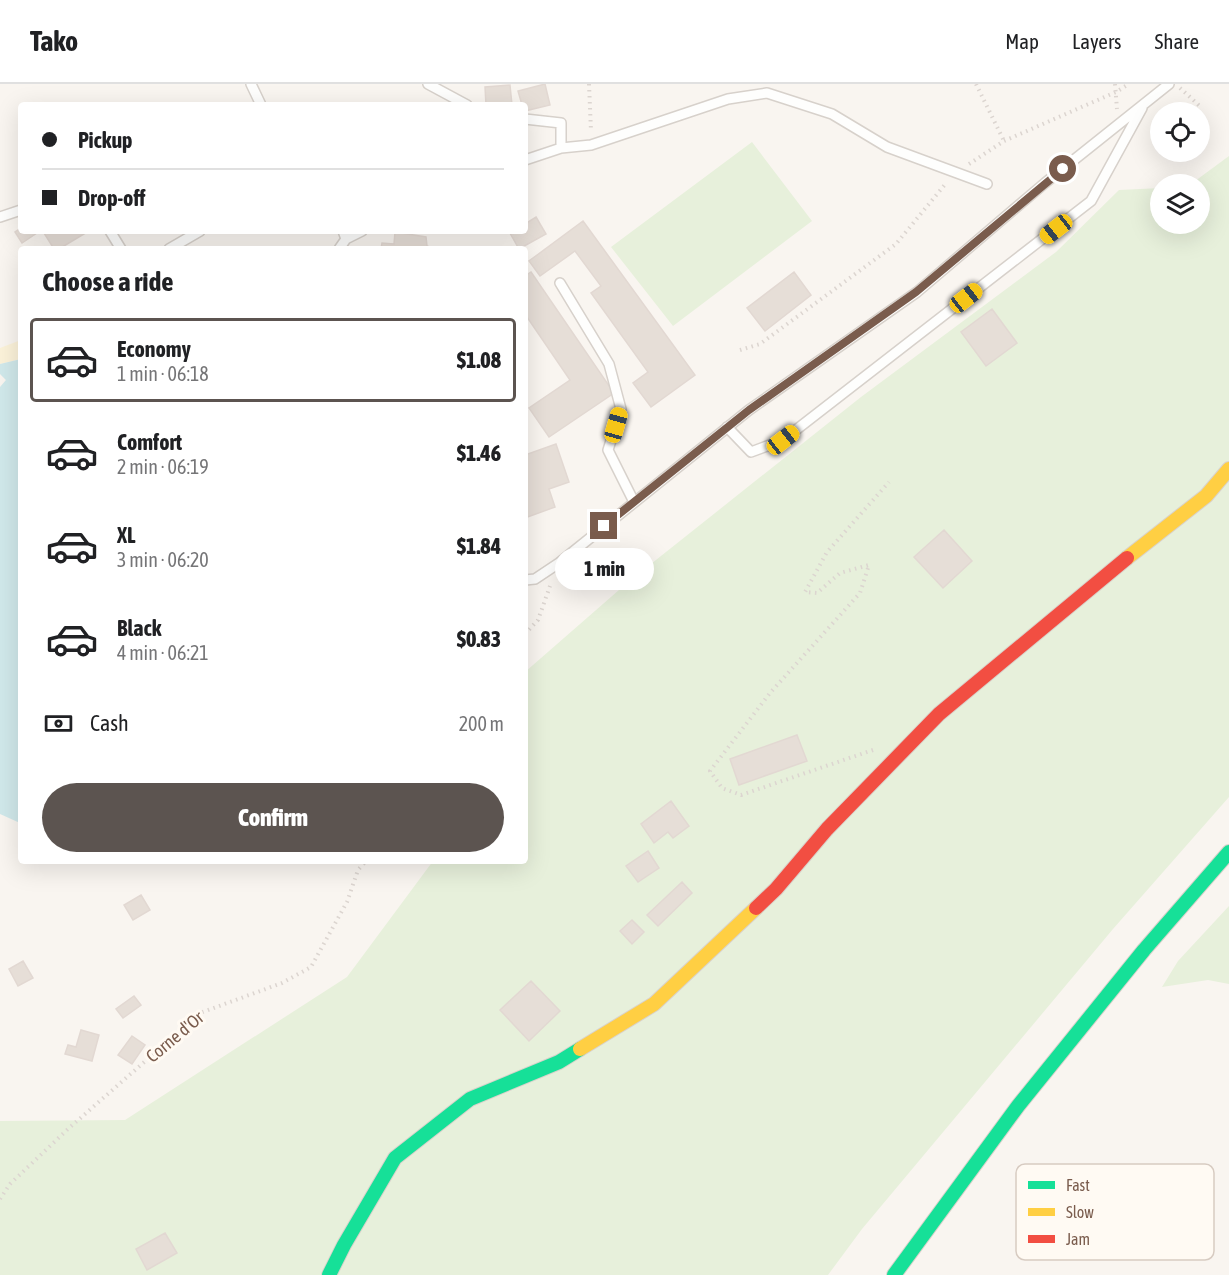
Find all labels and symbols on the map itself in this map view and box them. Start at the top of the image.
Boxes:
route start [1049,155,1076,182]
car [1036,211,1076,247]
car [946,280,986,316]
car [602,405,630,445]
car [763,422,803,458]
route end [590,512,617,539]
callout: 1 min [554,547,654,589]
street label: Corne d'Or [142,1006,208,1067]
legend [1016,1164,1214,1260]
text: Fast [1066,1176,1090,1194]
text: Slow [1066,1203,1094,1221]
text: Jam [1066,1230,1090,1248]

